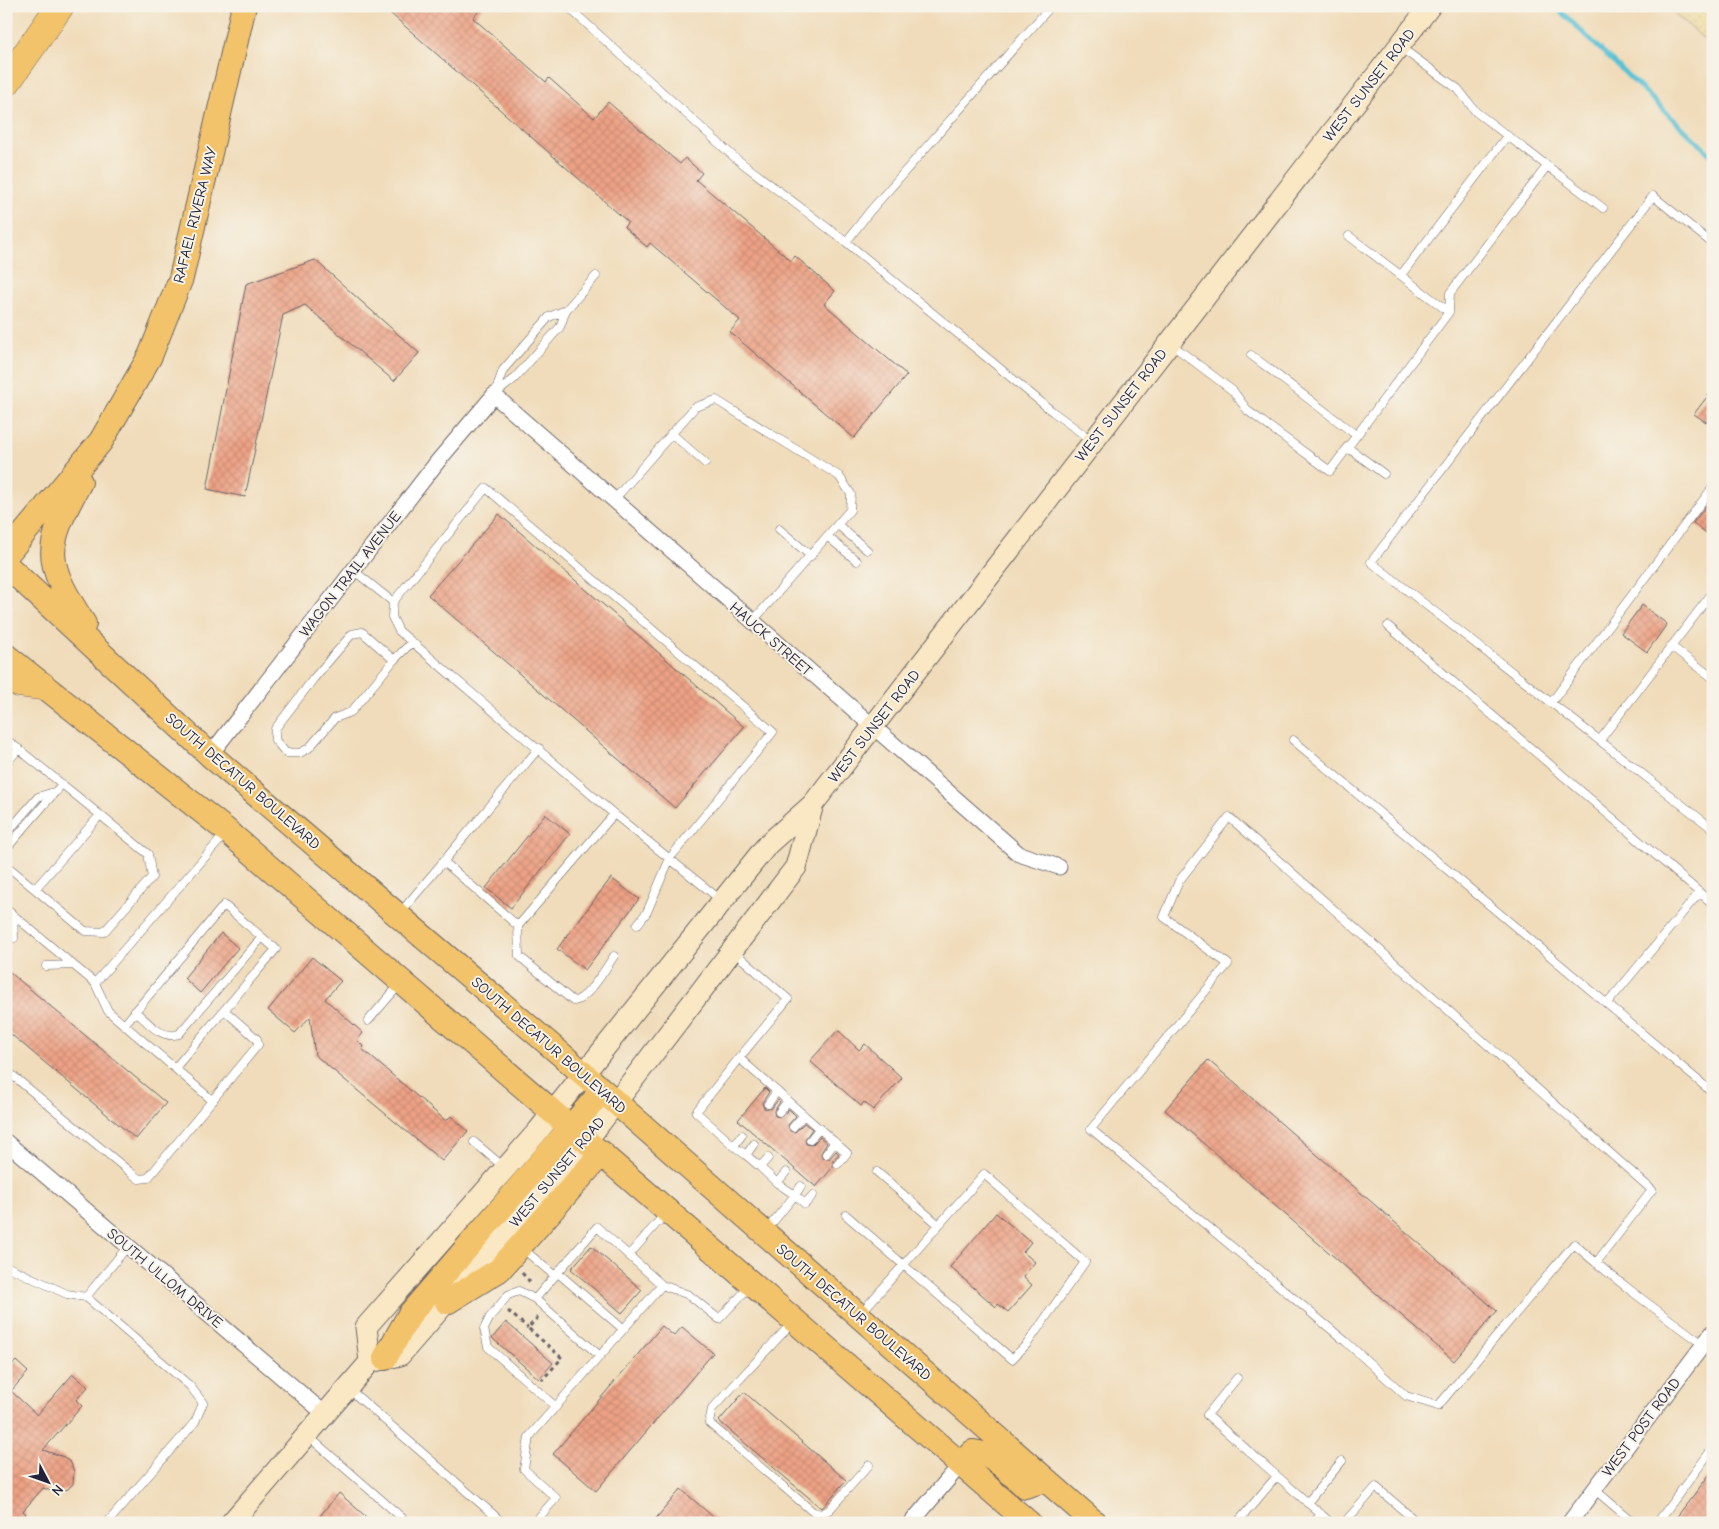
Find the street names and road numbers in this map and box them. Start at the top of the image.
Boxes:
street label: WEST SUNSET ROAD [1319,25,1419,145]
street label: RAFAEL RIVERA WAY [169,145,221,285]
street label: WEST SUNSET ROAD [1071,345,1171,465]
street label: WAGON TRAIL AVENUE [295,508,405,640]
street label: HAUCK STREET [726,598,816,680]
street label: WEST SUNSET ROAD [824,666,924,786]
street label: SOUTH DECATUR BOULEVARD [162,709,324,853]
street label: SOUTH DECATUR BOULEVARD [468,973,630,1117]
street label: WEST SUNSET ROAD [506,1113,608,1231]
street label: SOUTH ULLOM DRIVE [104,1224,226,1332]
street label: SOUTH DECATUR BOULEVARD [773,1240,935,1384]
street label: WEST POST ROAD [1598,1374,1684,1480]

